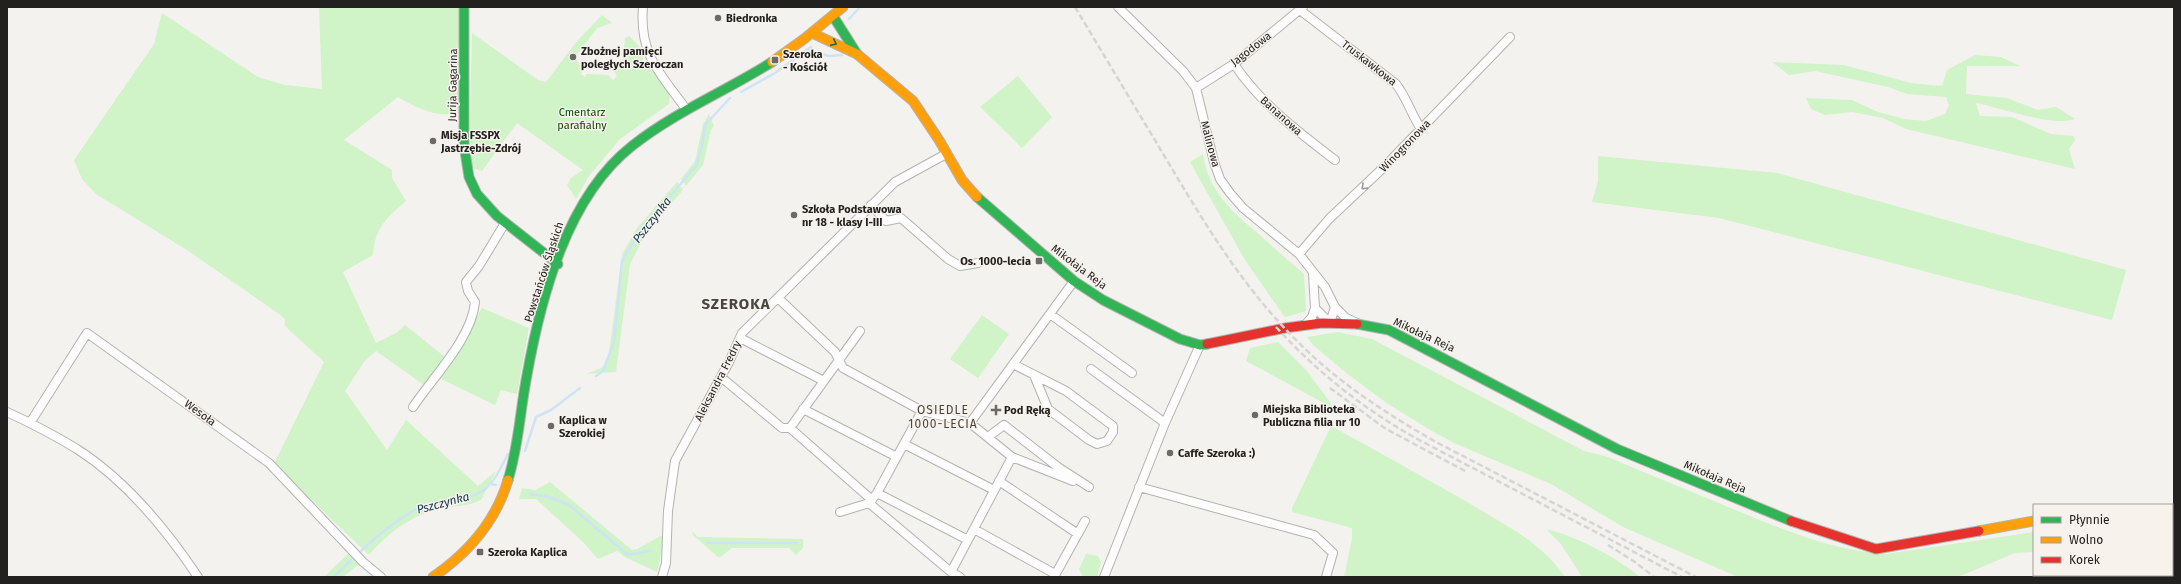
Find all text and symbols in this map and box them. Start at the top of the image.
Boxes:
place label: Biedronka [726,12,777,25]
marker: Biedronka [713,13,723,23]
street label: Jagodowa [1228,29,1274,69]
street label: Truskawkowa [1339,38,1399,88]
one-way arrow [831,39,838,47]
place label: Zbożnej pamięci poległych Szeroczan [581,45,683,71]
street label: Jurija Gagarina [446,48,460,122]
place label: Szeroka - Kościół [783,48,827,74]
marker: Zbożnej pamięci poległych Szeroczan [568,52,578,62]
marker: Szeroka - Kościół [770,55,780,65]
street label: Bananowa [1257,94,1305,138]
park label: Cmentarz parafialny [557,106,607,132]
street label: Winogronowa [1377,117,1433,175]
street label: Malinowa [1198,119,1222,169]
place label: Misja FSSPX Jastrzębie-Zdrój [440,129,521,155]
marker: Misja FSSPX Jastrzębie-Zdrój [428,136,438,146]
one-way arrow [1361,182,1369,190]
water label: Pszczynka [630,194,674,246]
place label: Szkoła Podstawowa nr 18 - klasy I-III [802,203,901,229]
marker: Szkoła Podstawowa nr 18 - klasy I-III [789,210,799,220]
street label: Powstańców Śląskich [521,220,566,324]
street label: Mikołaja Reja [1049,242,1109,292]
place label: Os. 1000-lecia [960,255,1031,268]
marker: Os. 1000-lecia [1034,256,1044,266]
district label: SZEROKA [701,295,771,313]
street label: Mikołaja Reja [1391,315,1457,355]
street label: Aleksandra Fredry [692,338,744,424]
street label: Wesoła [182,397,218,429]
district label: OSIEDLE 1000-LECIA [908,403,978,431]
place label: Miejska Biblioteka Publiczna filia nr 10 [1263,403,1361,429]
place label: Pod Ręką [1004,404,1051,418]
marker: Pod Ręką [991,405,1001,415]
marker: Miejska Biblioteka Publiczna filia nr 10 [1250,410,1260,420]
place label: Kaplica w Szerokiej [559,414,608,440]
marker: Kaplica w Szerokiej [546,421,556,431]
place label: Caffe Szeroka :) [1178,447,1256,460]
marker: Caffe Szeroka :) [1165,448,1175,458]
street label: Mikołaja Reja [1682,458,1748,496]
water label: Pszczynka [415,489,471,517]
legend [2033,504,2173,576]
text: Płynnie [2069,513,2110,527]
text: Wolno [2069,533,2103,547]
place label: Szeroka Kaplica [488,546,567,559]
marker: Szeroka Kaplica [475,547,485,557]
text: Korek [2069,553,2101,567]

